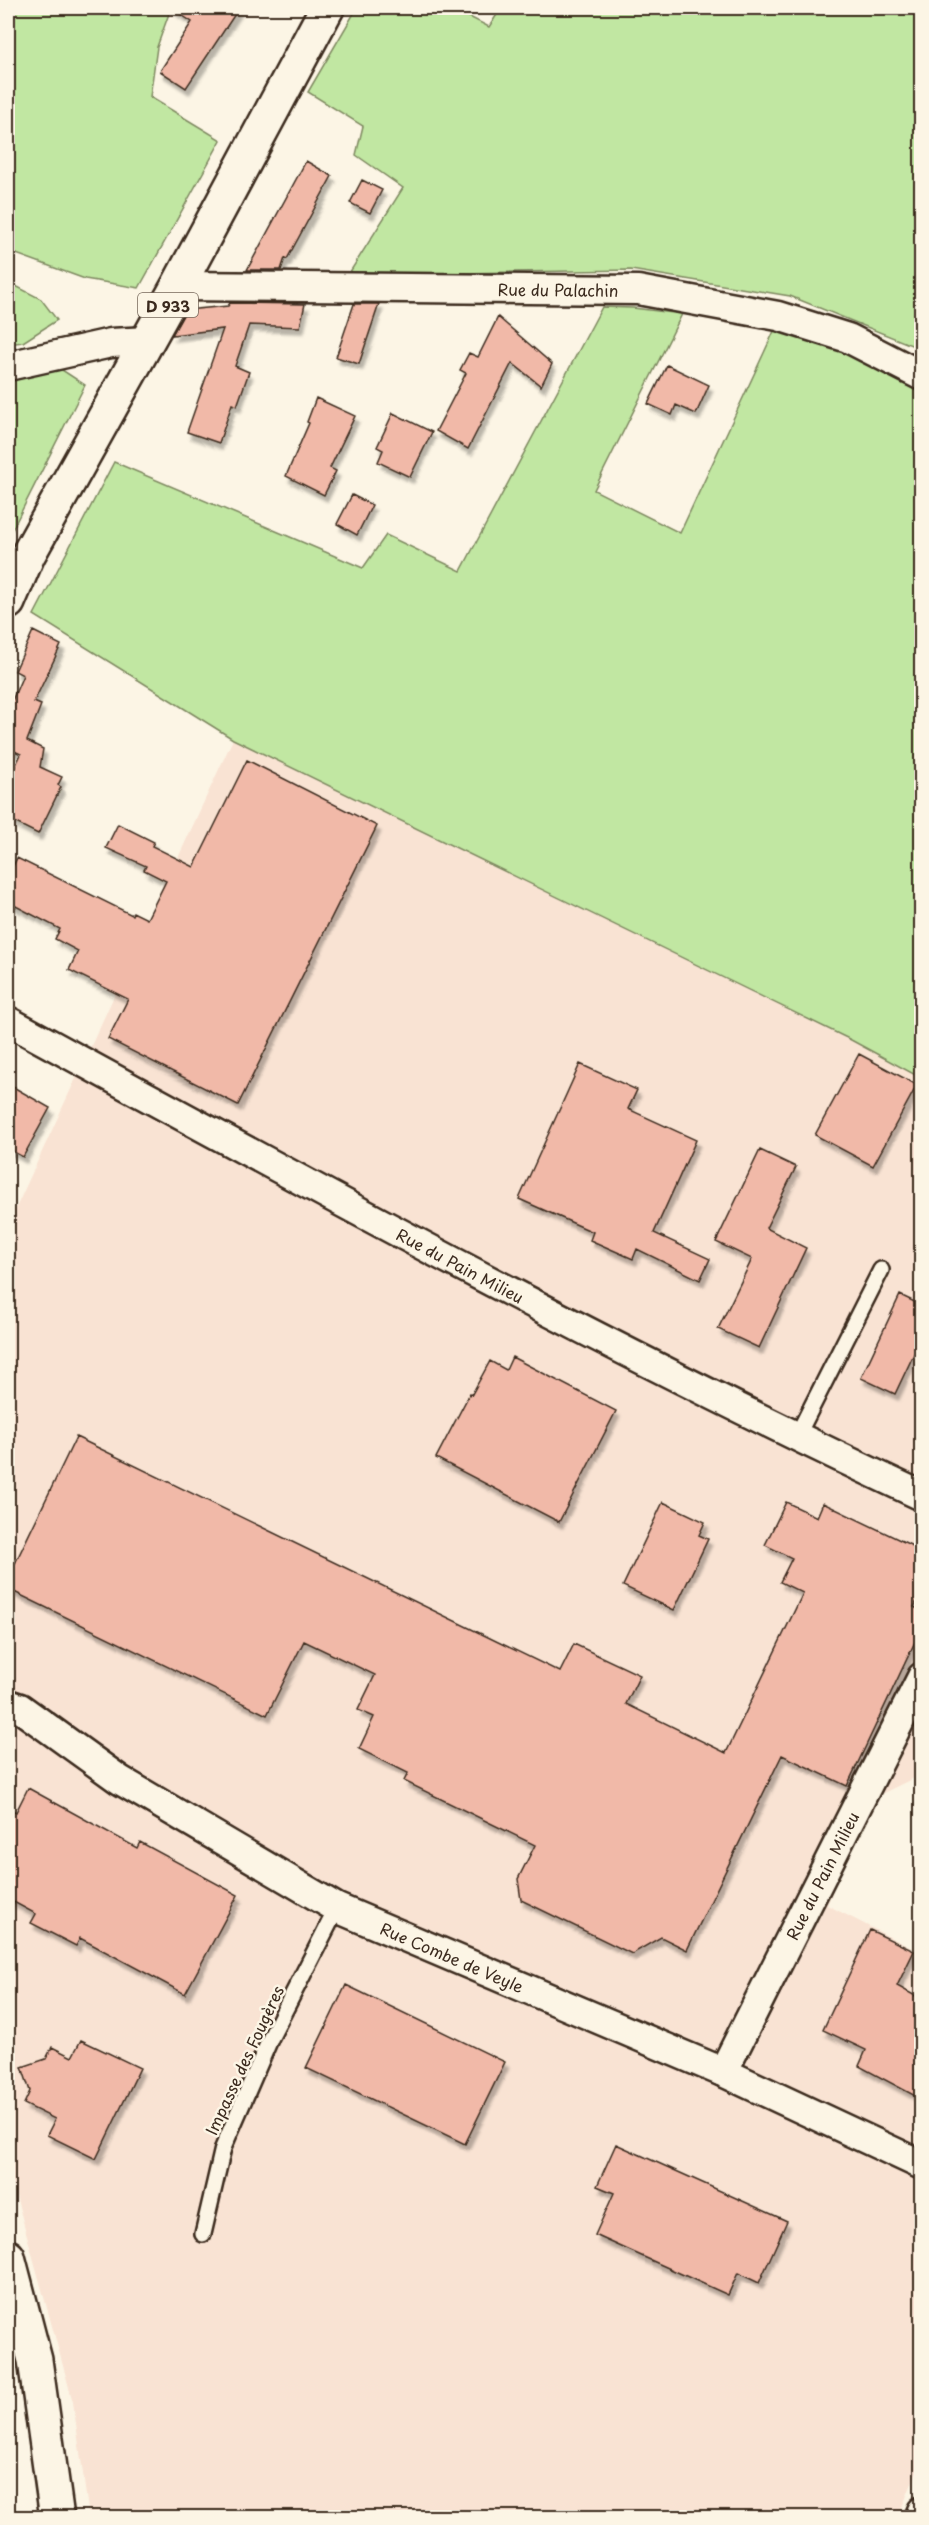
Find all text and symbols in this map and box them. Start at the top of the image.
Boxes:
street label: Rue du Palachin [498,277,618,302]
road number: D 933 [138,293,198,317]
street label: Rue du Pain Milieu [392,1222,528,1309]
street label: Rue du Pain Milieu [780,1807,864,1944]
street label: Rue Combe de Veyle [377,1916,528,1998]
street label: Impasse des Fougères [199,1981,289,2139]

